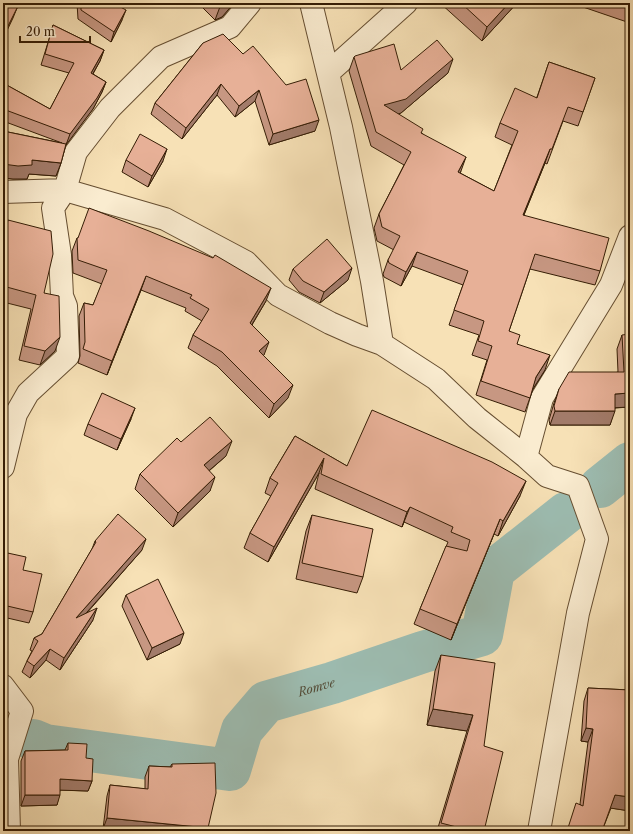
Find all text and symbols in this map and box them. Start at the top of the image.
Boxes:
scale bar [20,18,90,44]
text: 20 m [26,24,55,39]
water label: Romve [295,674,338,700]

